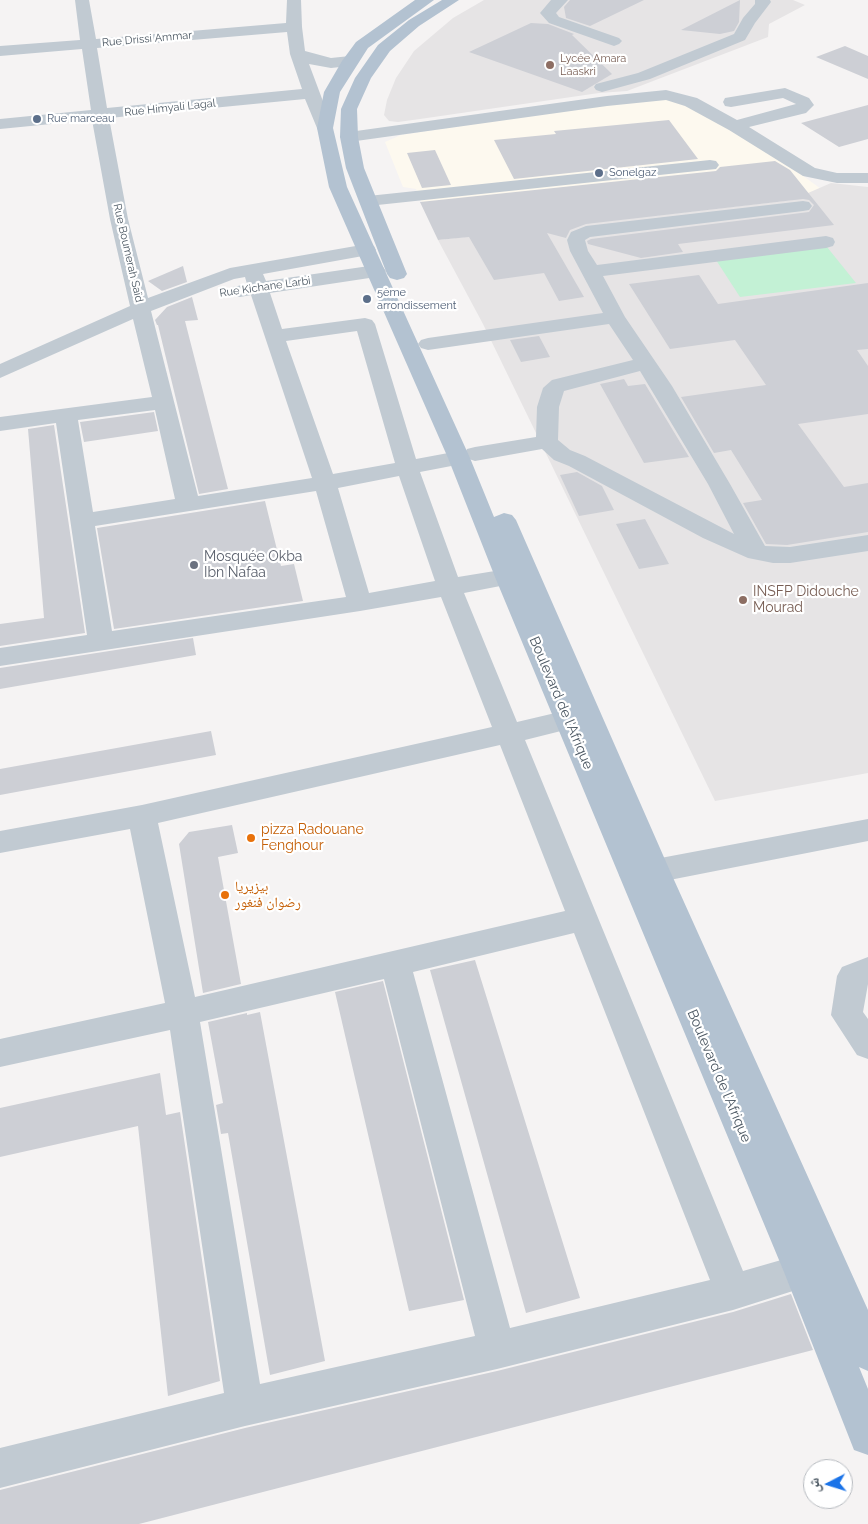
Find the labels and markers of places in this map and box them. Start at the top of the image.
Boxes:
place label: Lycée Amara Laaskri [560,52,626,78]
marker: Lycée Amara Laaskri [544,59,556,71]
place label: Rue marceau [47,112,115,126]
marker: Rue marceau [31,113,43,125]
place label: Sonelgaz [609,166,656,180]
marker: Sonelgaz [593,167,605,179]
place label: 5ème arrondissement [377,286,456,312]
marker: 5ème arrondissement [361,293,373,305]
place label: Mosquée Okba Ibn Nafaa [204,549,302,582]
marker: Mosquée Okba Ibn Nafaa [188,559,200,571]
place label: INSFP Didouche Mourad [753,584,859,616]
marker: INSFP Didouche Mourad [737,594,749,606]
place label: pizza Radouane Fenghour [261,822,364,854]
marker: pizza Radouane Fenghour [245,832,257,844]
place label: بيزيريا رضوان فنغور [235,879,301,912]
marker: بيزيريا رضوان فنغور [219,889,231,901]

